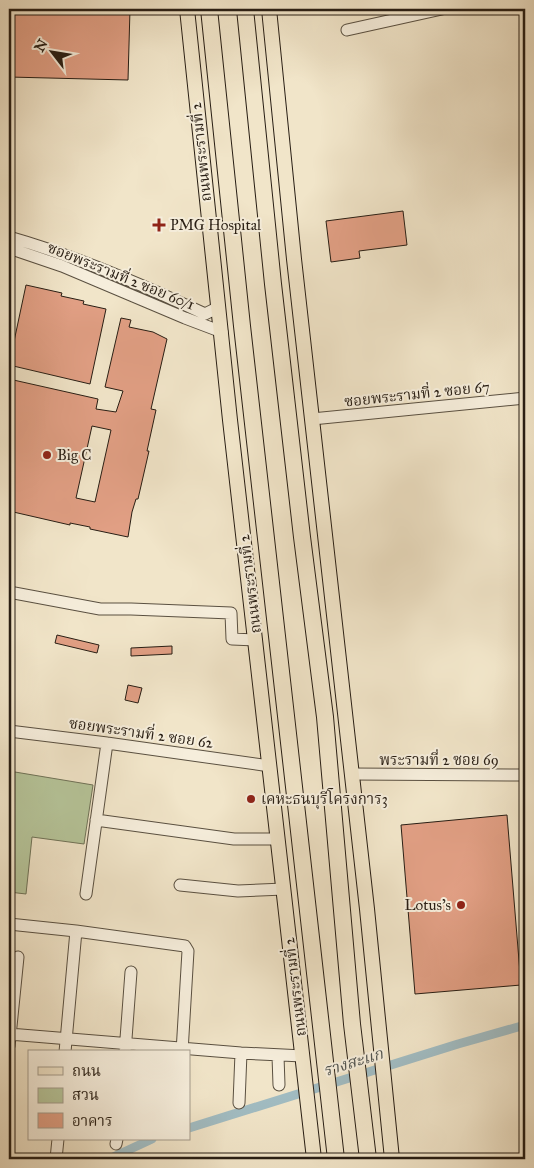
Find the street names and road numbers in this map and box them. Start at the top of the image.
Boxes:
street label: ถนนพระรามที่ 2 [185,101,215,203]
street label: ซอยพระรามที่ 2 ซอย 60/1 [45,236,198,314]
street label: ซอยพระรามที่ 2 ซอย 67 [343,375,491,411]
street label: ถนนพระรามที่ 2 [233,533,265,635]
street label: ซอยพระรามที่ 2 ซอย 62 [68,712,215,752]
street label: พระรามที่ 2 ซอย 69 [379,749,499,769]
street label: ถนนพระรามที่ 2 [278,936,310,1038]

